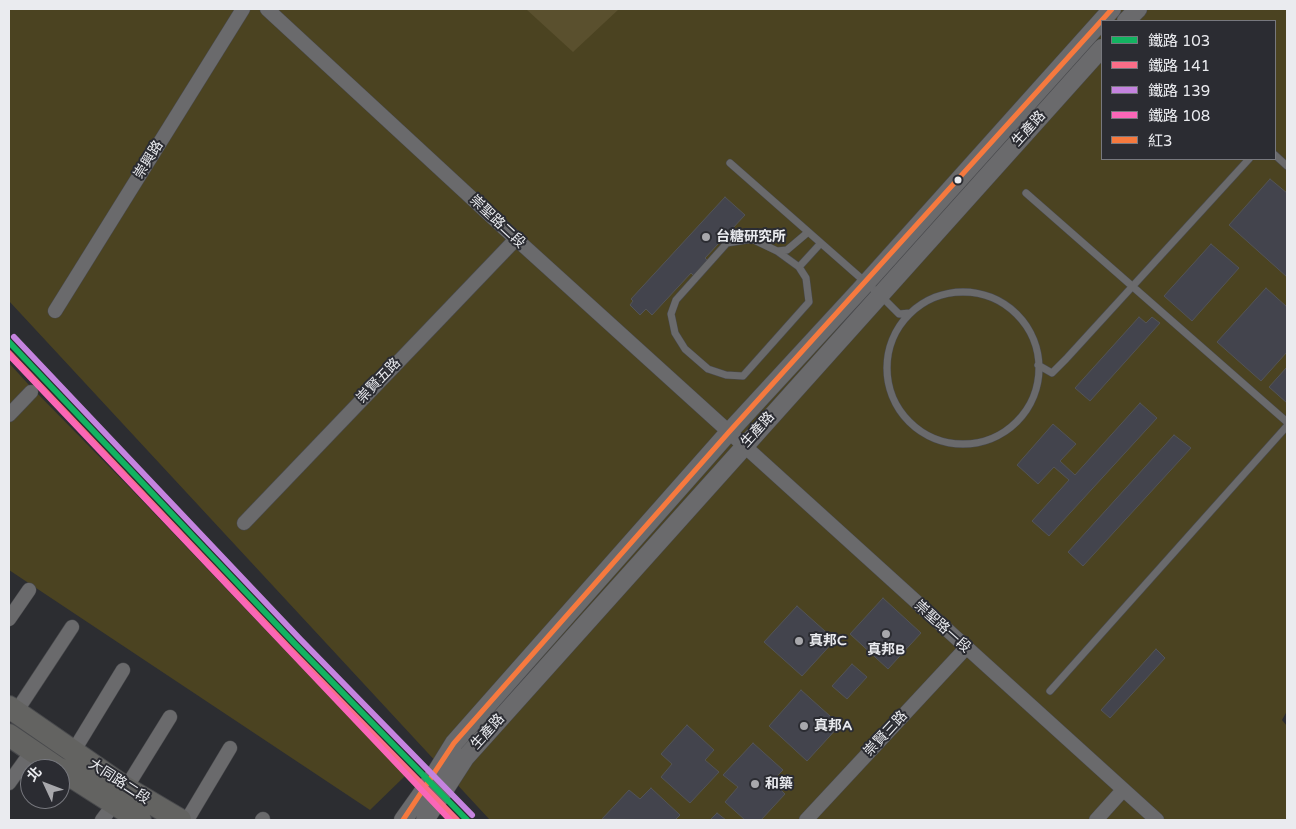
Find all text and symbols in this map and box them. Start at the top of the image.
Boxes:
legend [1101,20,1276,160]
text: 鐵路 103 [1148,32,1210,50]
text: 鐵路 141 [1148,57,1210,75]
text: 鐵路 139 [1148,82,1210,100]
text: 鐵路 108 [1148,107,1210,125]
street label: 生產路 [1009,108,1049,150]
text: 紅3 [1148,132,1172,150]
street label: 崇興路 [131,138,167,182]
unlabelled marker [953,175,963,185]
street label: 崇聖路二段 [466,192,528,252]
place label: 台糖研究所 [716,229,786,245]
marker: 台糖研究所 [700,231,712,243]
street label: 崇賢五路 [354,355,404,407]
street label: 生產路 [738,409,778,451]
street label: 崇聖路一段 [910,597,974,657]
marker: 真邦B [880,628,892,640]
place label: 真邦C [809,633,847,649]
marker: 真邦C [793,635,805,647]
place label: 真邦B [867,642,905,658]
street label: 崇賢三路 [861,708,911,760]
street label: 生產路 [468,711,508,753]
place label: 真邦A [814,718,852,734]
marker: 真邦A [798,720,810,732]
street label: 大同路二段 [85,756,153,808]
north arrow [20,759,70,809]
text: 北 [23,763,45,785]
place label: 和築 [765,776,793,792]
marker: 和築 [749,778,761,790]

